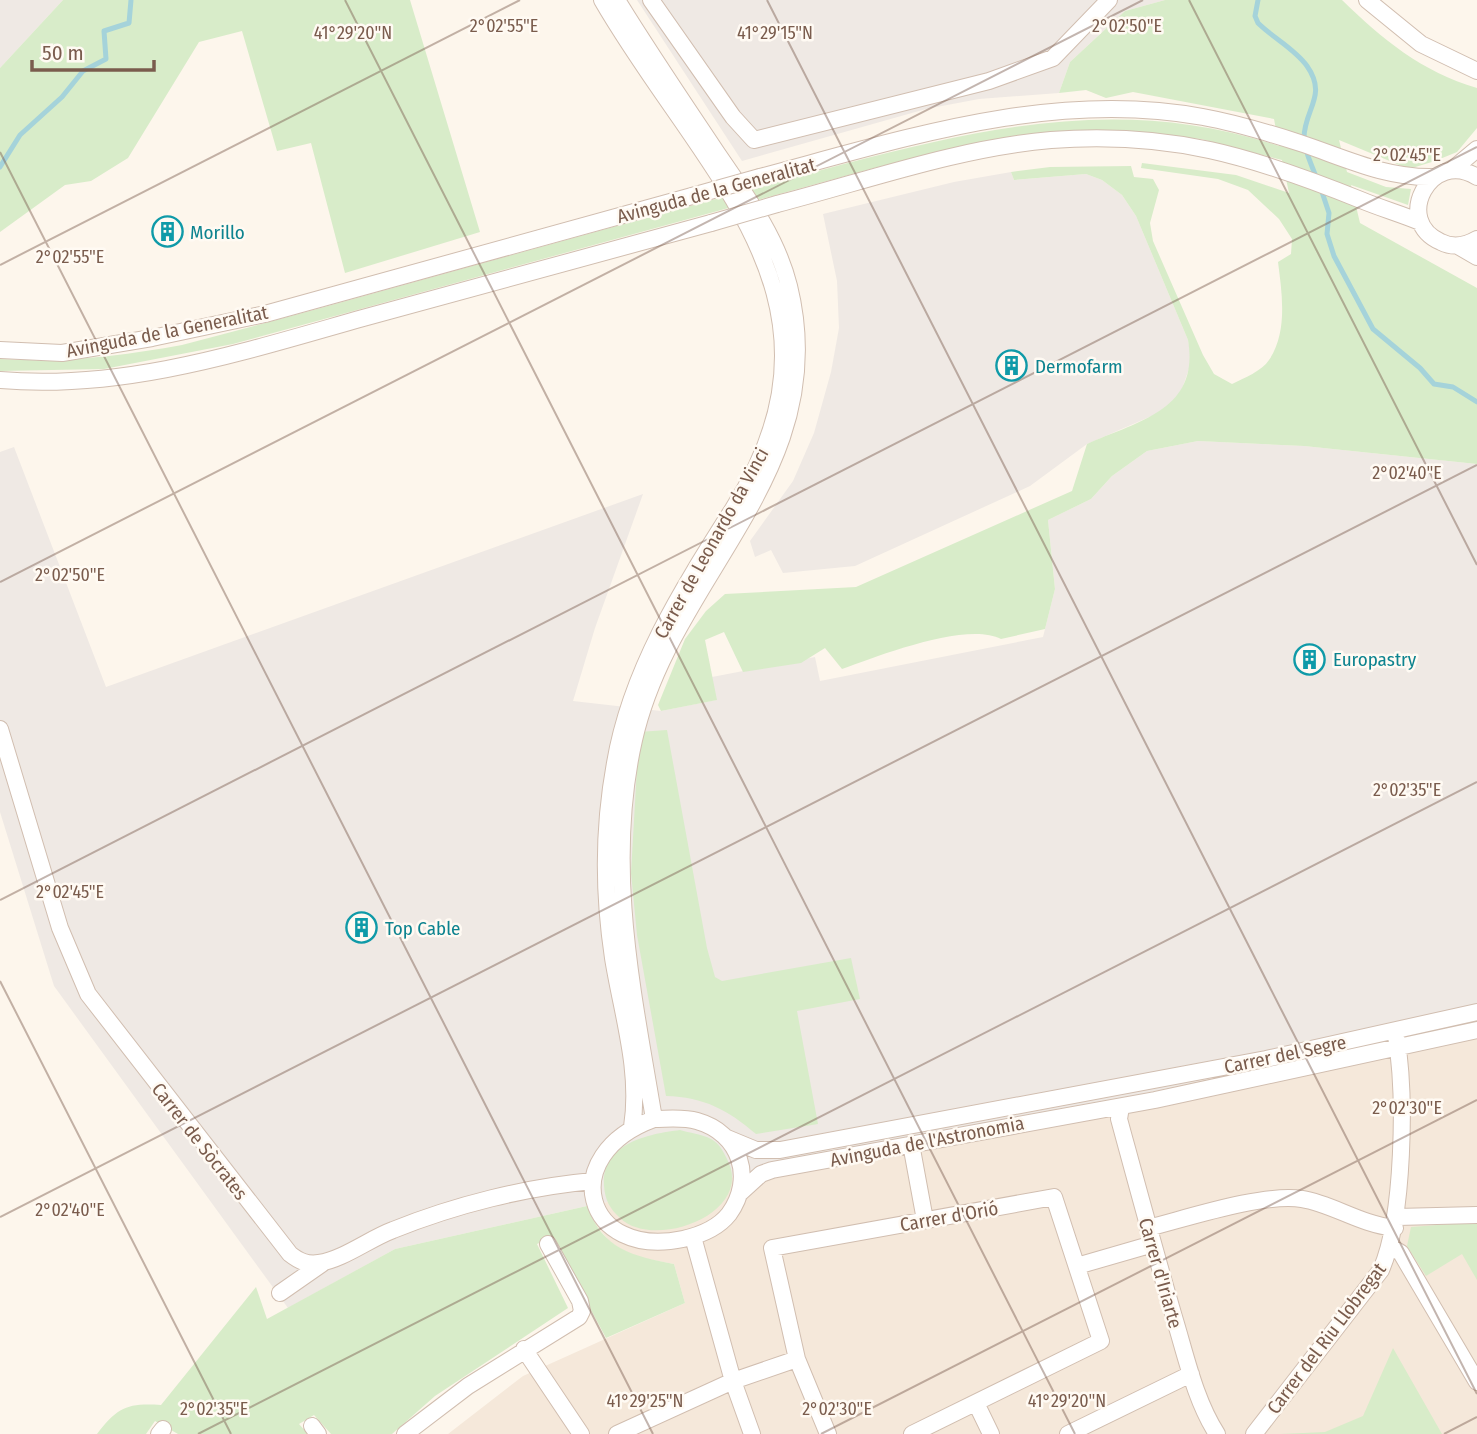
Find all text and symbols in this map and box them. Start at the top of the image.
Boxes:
text: 2°02'55"E [470,15,538,37]
text: 2°02'50"E [1092,15,1162,37]
text: 41°29'20"N [314,22,392,44]
text: 41°29'15"N [737,22,813,44]
scale bar [32,28,154,72]
text: 50 m [42,40,84,66]
text: 2°02'45"E [1373,144,1441,166]
street label: Avinguda de la Generalitat [614,153,819,228]
building icon: Morillo [150,215,184,249]
place label: Morillo [190,221,245,244]
text: 2°02'55"E [36,246,104,268]
street label: Avinguda de la Generalitat [64,301,271,362]
building icon: Dermofarm [995,349,1029,383]
place label: Dermofarm [1035,355,1123,378]
street label: Carrer de Leonardo da Vinci [649,444,774,643]
text: 2°02'40"E [1372,462,1442,484]
text: 2°02'50"E [35,564,105,586]
building icon: Europastry [1293,642,1327,676]
place label: Europastry [1333,648,1417,671]
text: 2°02'35"E [1373,779,1441,801]
text: 2°02'45"E [36,881,104,903]
building icon: Top Cable [345,911,379,945]
place label: Top Cable [385,917,461,940]
street label: Carrer del Segre [1222,1030,1348,1079]
street label: Carrer de Sòcrates [147,1078,252,1204]
text: 2°02'30"E [1372,1097,1442,1119]
street label: Avinguda de l'Astronomia [828,1111,1026,1172]
street label: Carrer d'Orió [898,1197,1000,1236]
text: 2°02'40"E [35,1199,105,1221]
street label: Carrer d'Iriarte [1134,1215,1187,1331]
street label: Carrer del Riu Llobregat [1262,1258,1391,1418]
text: 41°29'25"N [607,1390,683,1412]
text: 41°29'20"N [1028,1390,1106,1412]
text: 2°02'35"E [180,1398,248,1420]
text: 2°02'30"E [802,1398,872,1420]

